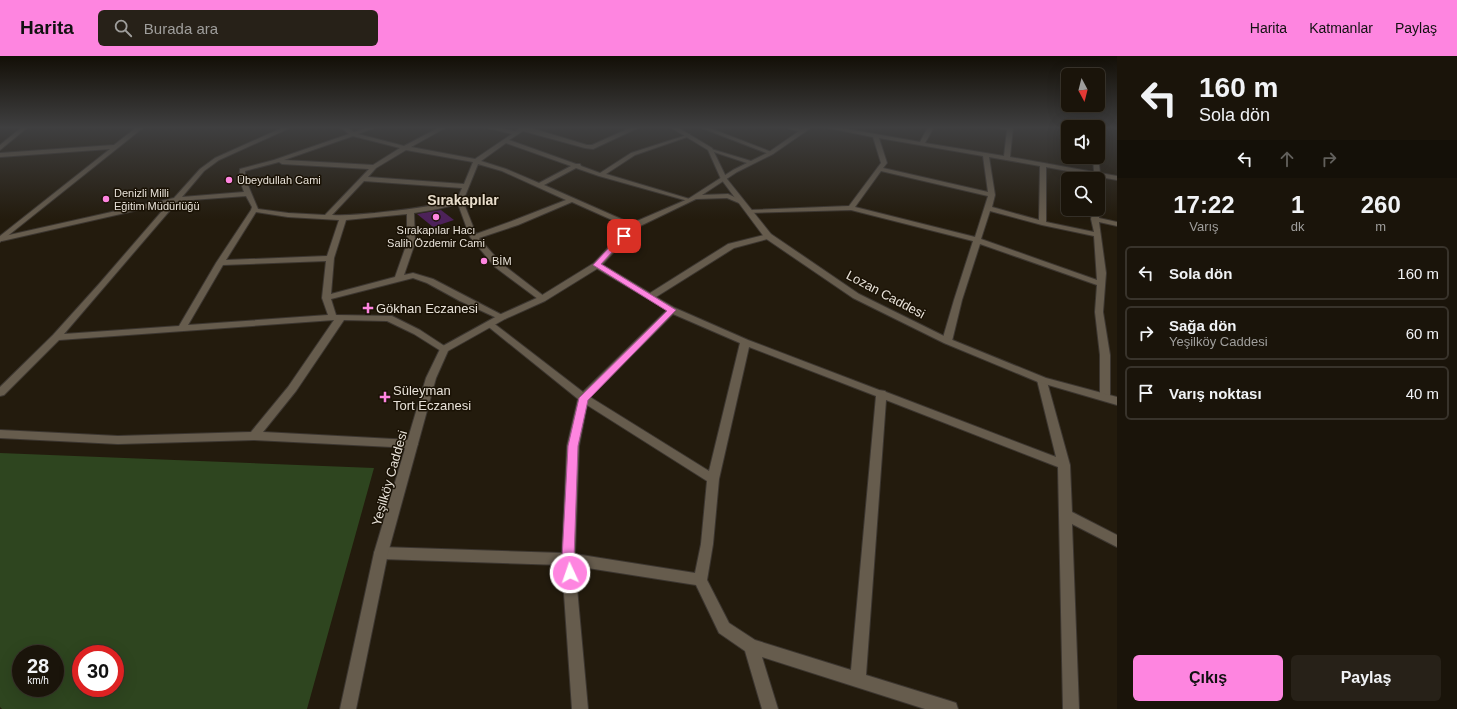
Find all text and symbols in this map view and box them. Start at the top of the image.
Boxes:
search box [98,10,378,46]
text: Harita [20,17,74,38]
icon: search [112,17,134,39]
text: Burada ara [144,20,218,37]
text: Harita [1250,20,1287,36]
text: Katmanlar [1309,20,1373,36]
text: Paylaş [1395,20,1437,36]
north arrow [1061,68,1105,112]
map controls [1061,68,1105,216]
icon: left [1133,72,1185,124]
text: 160 m [1199,72,1278,103]
text: Sola dön [1199,105,1270,125]
button: sound [1061,120,1105,164]
icon: left [1234,148,1256,170]
icon: ahead [1276,148,1298,170]
icon: right [1318,148,1340,170]
button: search [1061,172,1105,216]
place label: Übeydullah Cami [237,174,321,186]
marker: Übeydullah Cami [224,175,234,185]
place label: Denizli Milli Eğitim Müdürlüğü [114,187,200,212]
text: 17:22 [1173,191,1235,218]
text: 1 [1291,191,1304,218]
text: 260 [1361,191,1401,218]
district label: Sırakapılar [427,192,499,208]
marker: Denizli Milli Eğitim Müdürlüğü [101,194,111,204]
marker: Sırakapılar Hacı Salih Özdemir Cami [431,212,441,222]
pin [607,219,641,253]
text: Varış [1189,219,1219,234]
text: dk [1291,219,1305,234]
text: m [1375,219,1386,234]
place label: Sırakapılar Hacı Salih Özdemir Cami [387,224,485,249]
icon: arrive [613,225,635,247]
place label: BİM [492,255,512,267]
marker: BİM [479,256,489,266]
icon: left [1135,262,1157,284]
text: Sola dön [1169,265,1232,282]
text: 160 m [1397,265,1439,282]
street label: Lozan Caddesi [844,267,928,321]
place label: Gökhan Eczanesi [376,301,478,316]
marker: Gökhan Eczanesi [363,303,373,313]
text: Sağa dön [1169,317,1237,334]
icon: right [1135,322,1157,344]
text: 60 m [1406,325,1439,342]
text: Yeşilköy Caddesi [1169,334,1268,349]
icon: arrive [1135,382,1157,404]
place label: Süleyman Tort Eczanesi [393,383,471,413]
text: Varış noktası [1169,385,1262,402]
text: 40 m [1406,385,1439,402]
marker: Süleyman Tort Eczanesi [380,392,390,402]
street label: Yeşilköy Caddesi [369,429,410,528]
position arrow [549,552,591,594]
speed limit sign: 30 [72,645,124,697]
text: 28 [27,655,49,677]
button: Çıkış [1133,655,1283,701]
button: Paylaş [1291,655,1441,701]
text: km/h [27,675,49,686]

